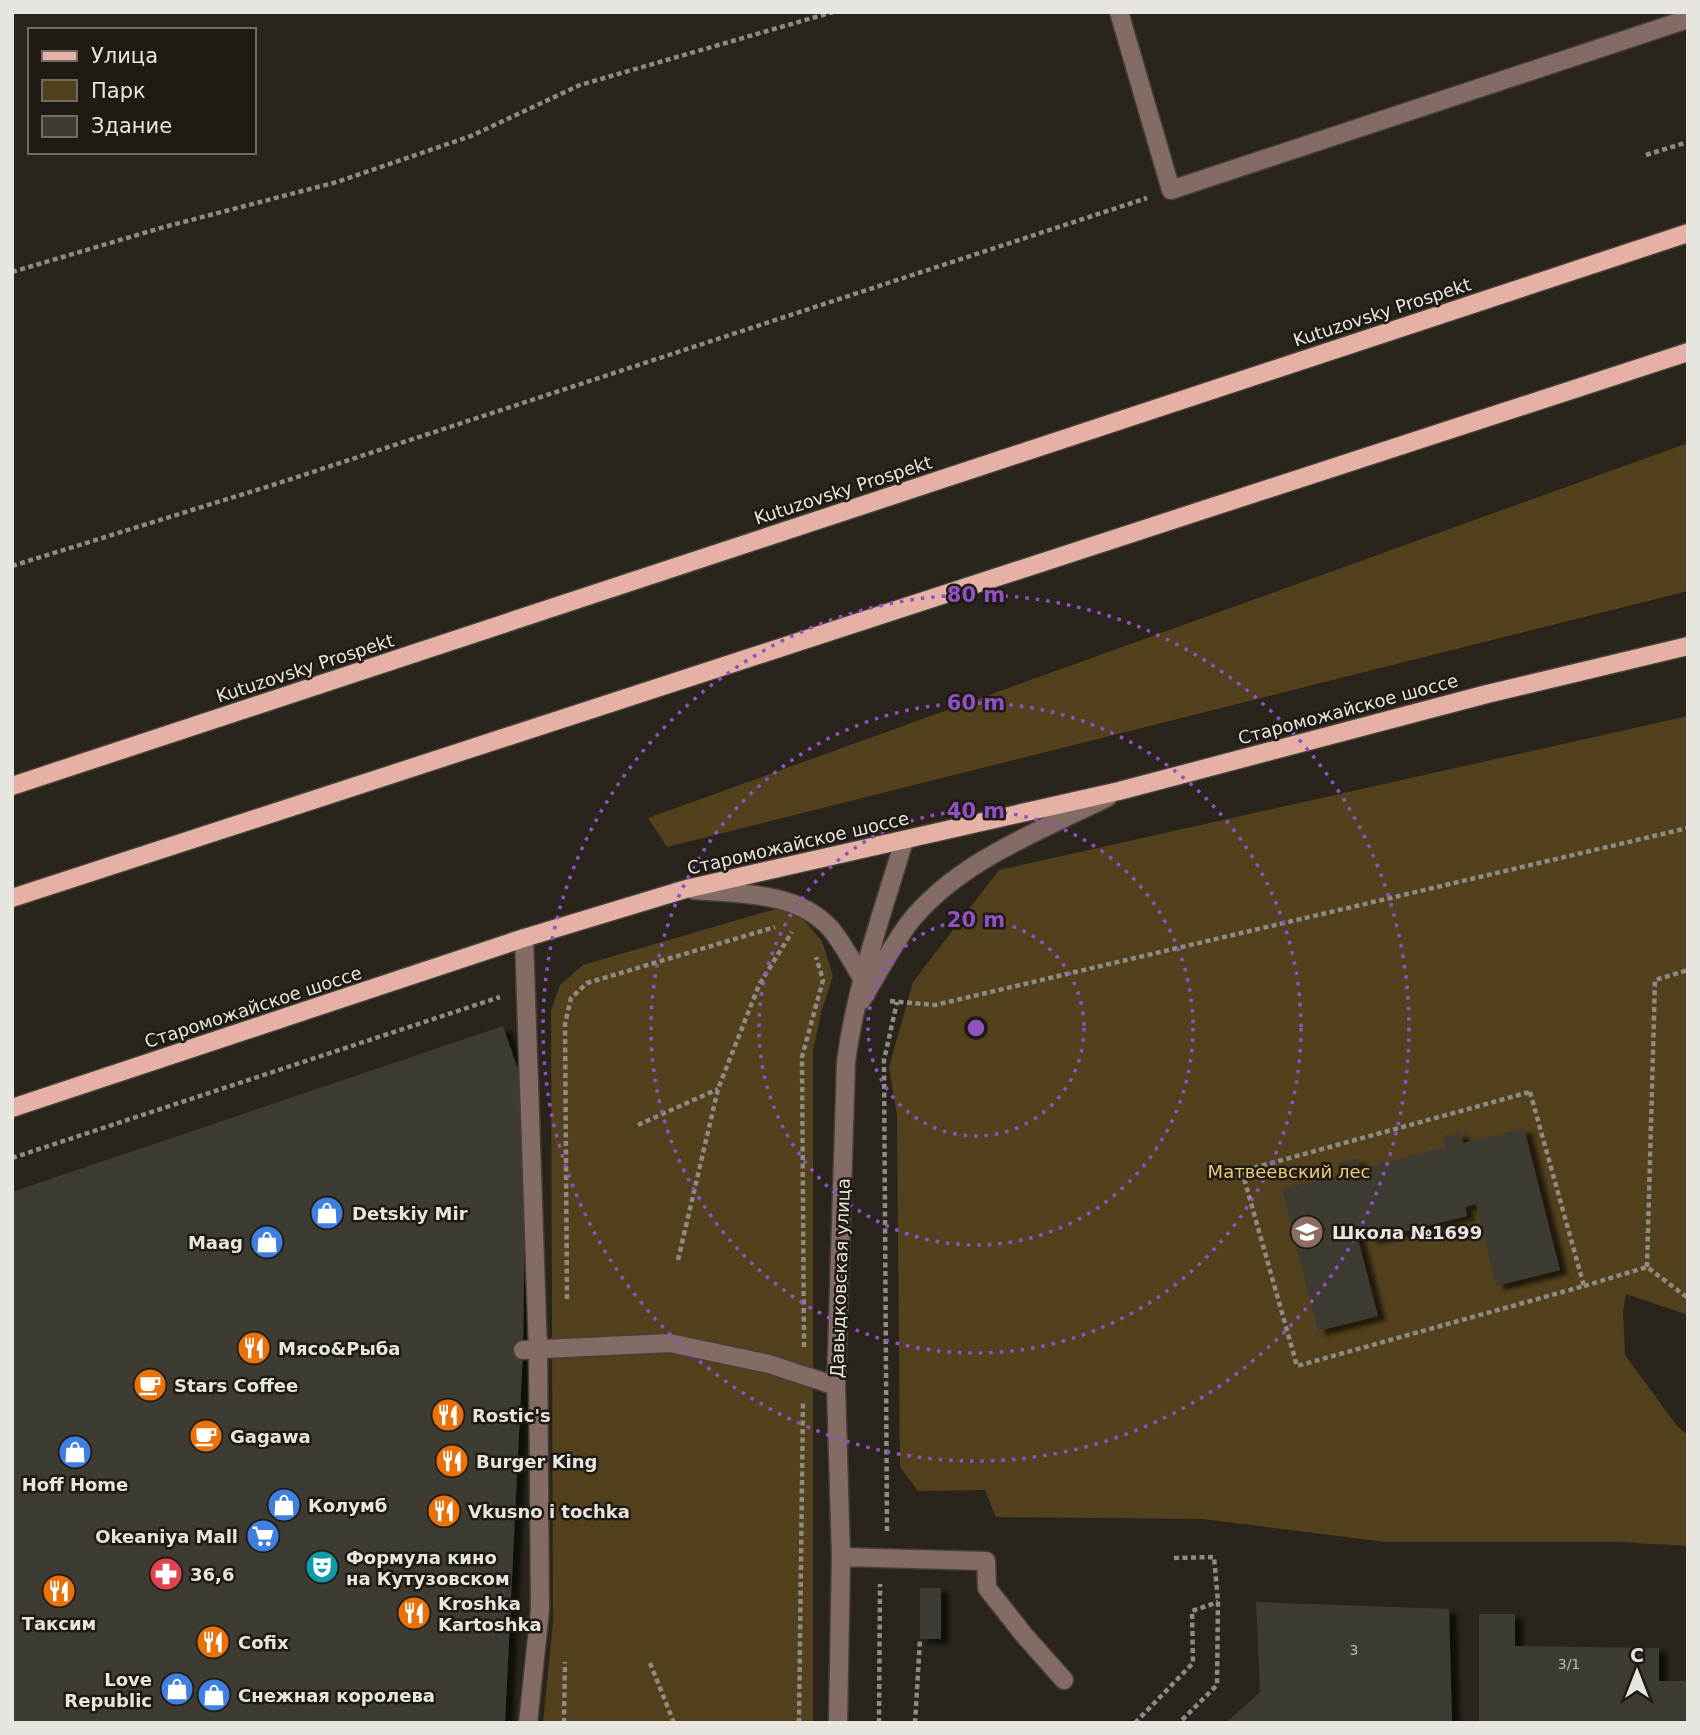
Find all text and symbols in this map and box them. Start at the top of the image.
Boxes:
legend [28,28,256,154]
text: Улица [91,44,158,68]
text: Парк [91,79,146,103]
text: Здание [91,114,172,138]
street label: Kutuzovsky Prospekt [1291,273,1473,351]
street label: Kutuzovsky Prospekt [752,451,934,529]
text: 80 m [947,583,1005,607]
street label: Kutuzovsky Prospekt [214,629,396,707]
street label: Староможайское шоссе [1236,669,1460,749]
text: 60 m [947,691,1005,715]
text: 40 m [947,799,1005,823]
street label: Староможайское шоссе [685,807,911,879]
text: 20 m [947,908,1005,932]
street label: Староможайское шоссе [142,962,364,1052]
centre of rings [964,1016,988,1040]
park label: Матвеевский лес [1208,1161,1370,1182]
street label: Давыдковская улица [826,1178,854,1378]
shop icon: Detskiy Mir [308,1194,346,1232]
place label: Detskiy Mir [352,1203,468,1224]
school or university icon: Школа №1699 [1288,1213,1326,1251]
place label: Школа №1699 [1332,1222,1482,1243]
shop icon: Maag [248,1223,286,1261]
place label: Maag [188,1232,243,1253]
restaurant icon: Мясо&Рыба [235,1329,273,1367]
place label: Мясо&Рыба [278,1338,400,1359]
cafe icon: Stars Coffee [131,1366,169,1404]
place label: Stars Coffee [174,1375,298,1396]
restaurant icon: Rostic's [429,1396,467,1434]
place label: Rostic's [472,1405,551,1426]
cafe icon: Gagawa [187,1417,225,1455]
place label: Gagawa [230,1426,311,1447]
shop icon: Hoff Home [56,1433,94,1471]
restaurant icon: Burger King [433,1442,471,1480]
place label: Burger King [476,1451,597,1472]
place label: Hoff Home [22,1474,128,1495]
shop icon: Колумб [265,1486,303,1524]
restaurant icon: Vkusno i tochka [425,1492,463,1530]
place label: Колумб [308,1495,387,1516]
place label: Vkusno i tochka [468,1501,630,1522]
supermarket icon: Okeaniya Mall [244,1517,282,1555]
place label: Okeaniya Mall [95,1526,238,1547]
place label: Формула кино на Кутузовском [346,1547,510,1589]
theatre icon: Формула кино на Кутузовском [303,1548,341,1586]
pharmacy icon: 36,6 [147,1555,185,1593]
place label: 36,6 [190,1564,234,1585]
restaurant icon: Таксим [40,1572,78,1610]
place label: Kroshka Kartoshka [438,1593,542,1635]
restaurant icon: Kroshka Kartoshka [395,1594,433,1632]
place label: Таксим [22,1613,96,1634]
restaurant icon: Cofix [194,1623,232,1661]
place label: Cofix [238,1632,289,1653]
north arrow [1602,1637,1672,1707]
house number: 3 [1350,1642,1358,1658]
text: С [1630,1644,1644,1666]
house number: 3/1 [1558,1656,1580,1672]
place label: Love Republic [64,1669,152,1711]
shop icon: Love Republic [158,1670,196,1708]
shop icon: Снежная королева [195,1676,233,1714]
place label: Снежная королева [238,1685,435,1706]

